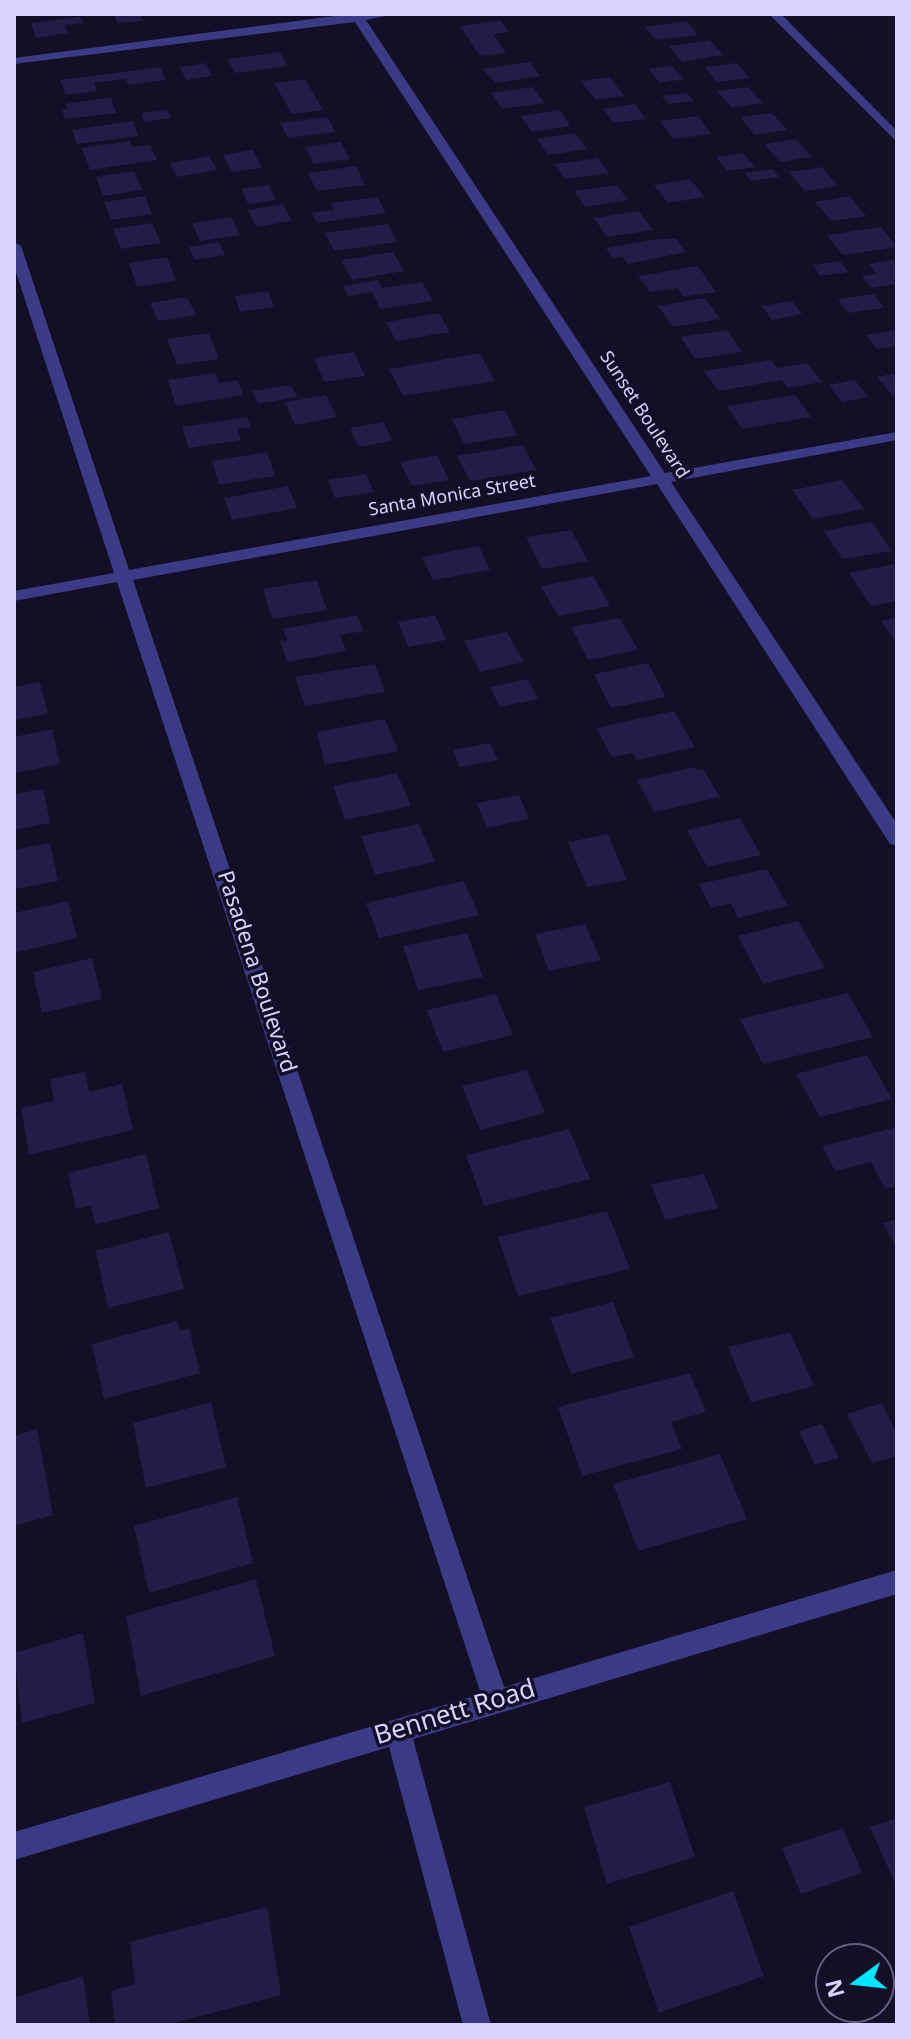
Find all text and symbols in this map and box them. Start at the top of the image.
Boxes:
street label: Sunset Boulevard [595,347,693,483]
street label: Santa Monica Street [367,471,537,521]
street label: Pasadena Boulevard [211,868,301,1076]
street label: Bennett Road [371,1674,539,1752]
north arrow [815,1943,895,2023]
text: N [817,1976,851,2001]

